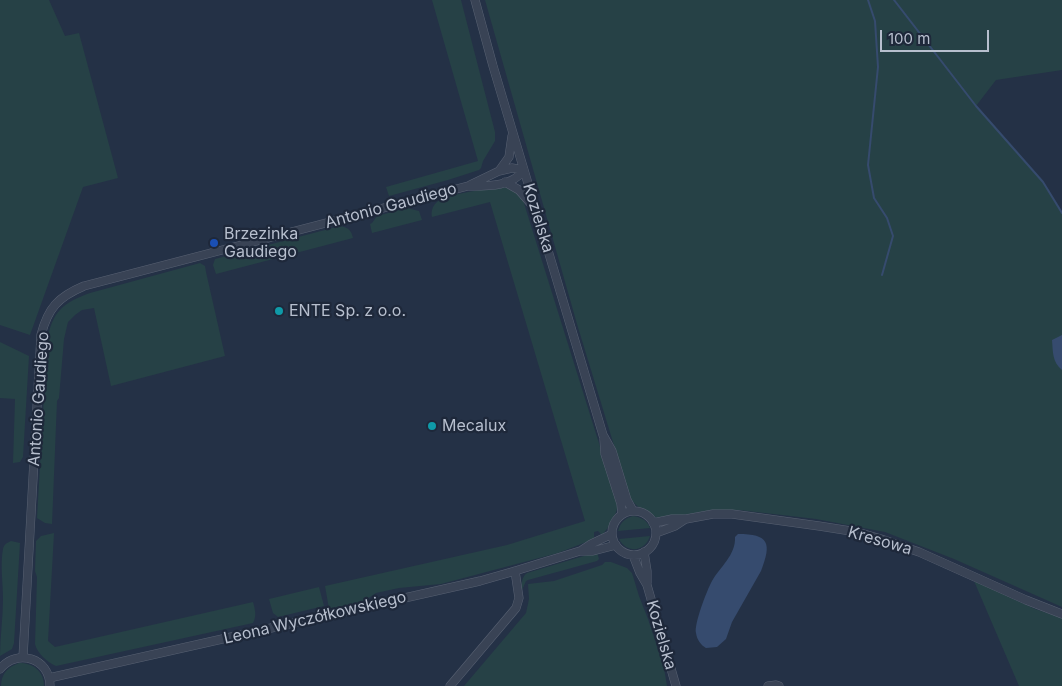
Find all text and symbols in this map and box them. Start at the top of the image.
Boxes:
scale bar [882,20,991,52]
text: 100 m [888,29,930,48]
street label: Antonio Gaudiego [323,179,459,233]
street label: Kozielska [518,181,558,255]
place label: Brzezinka Gaudiego [224,224,298,262]
marker: Brzezinka Gaudiego [208,237,220,249]
place label: ENTE Sp. z o.o. [289,301,406,321]
marker: ENTE Sp. z o.o. [273,305,285,317]
street label: Antonio Gaudiego [25,331,53,467]
place label: Mecalux [442,416,506,436]
marker: Mecalux [426,420,438,432]
street label: Kresowa [846,523,914,559]
street label: Leona Wyczółkowskiego [222,588,408,648]
street label: Kozielska [642,598,680,672]

